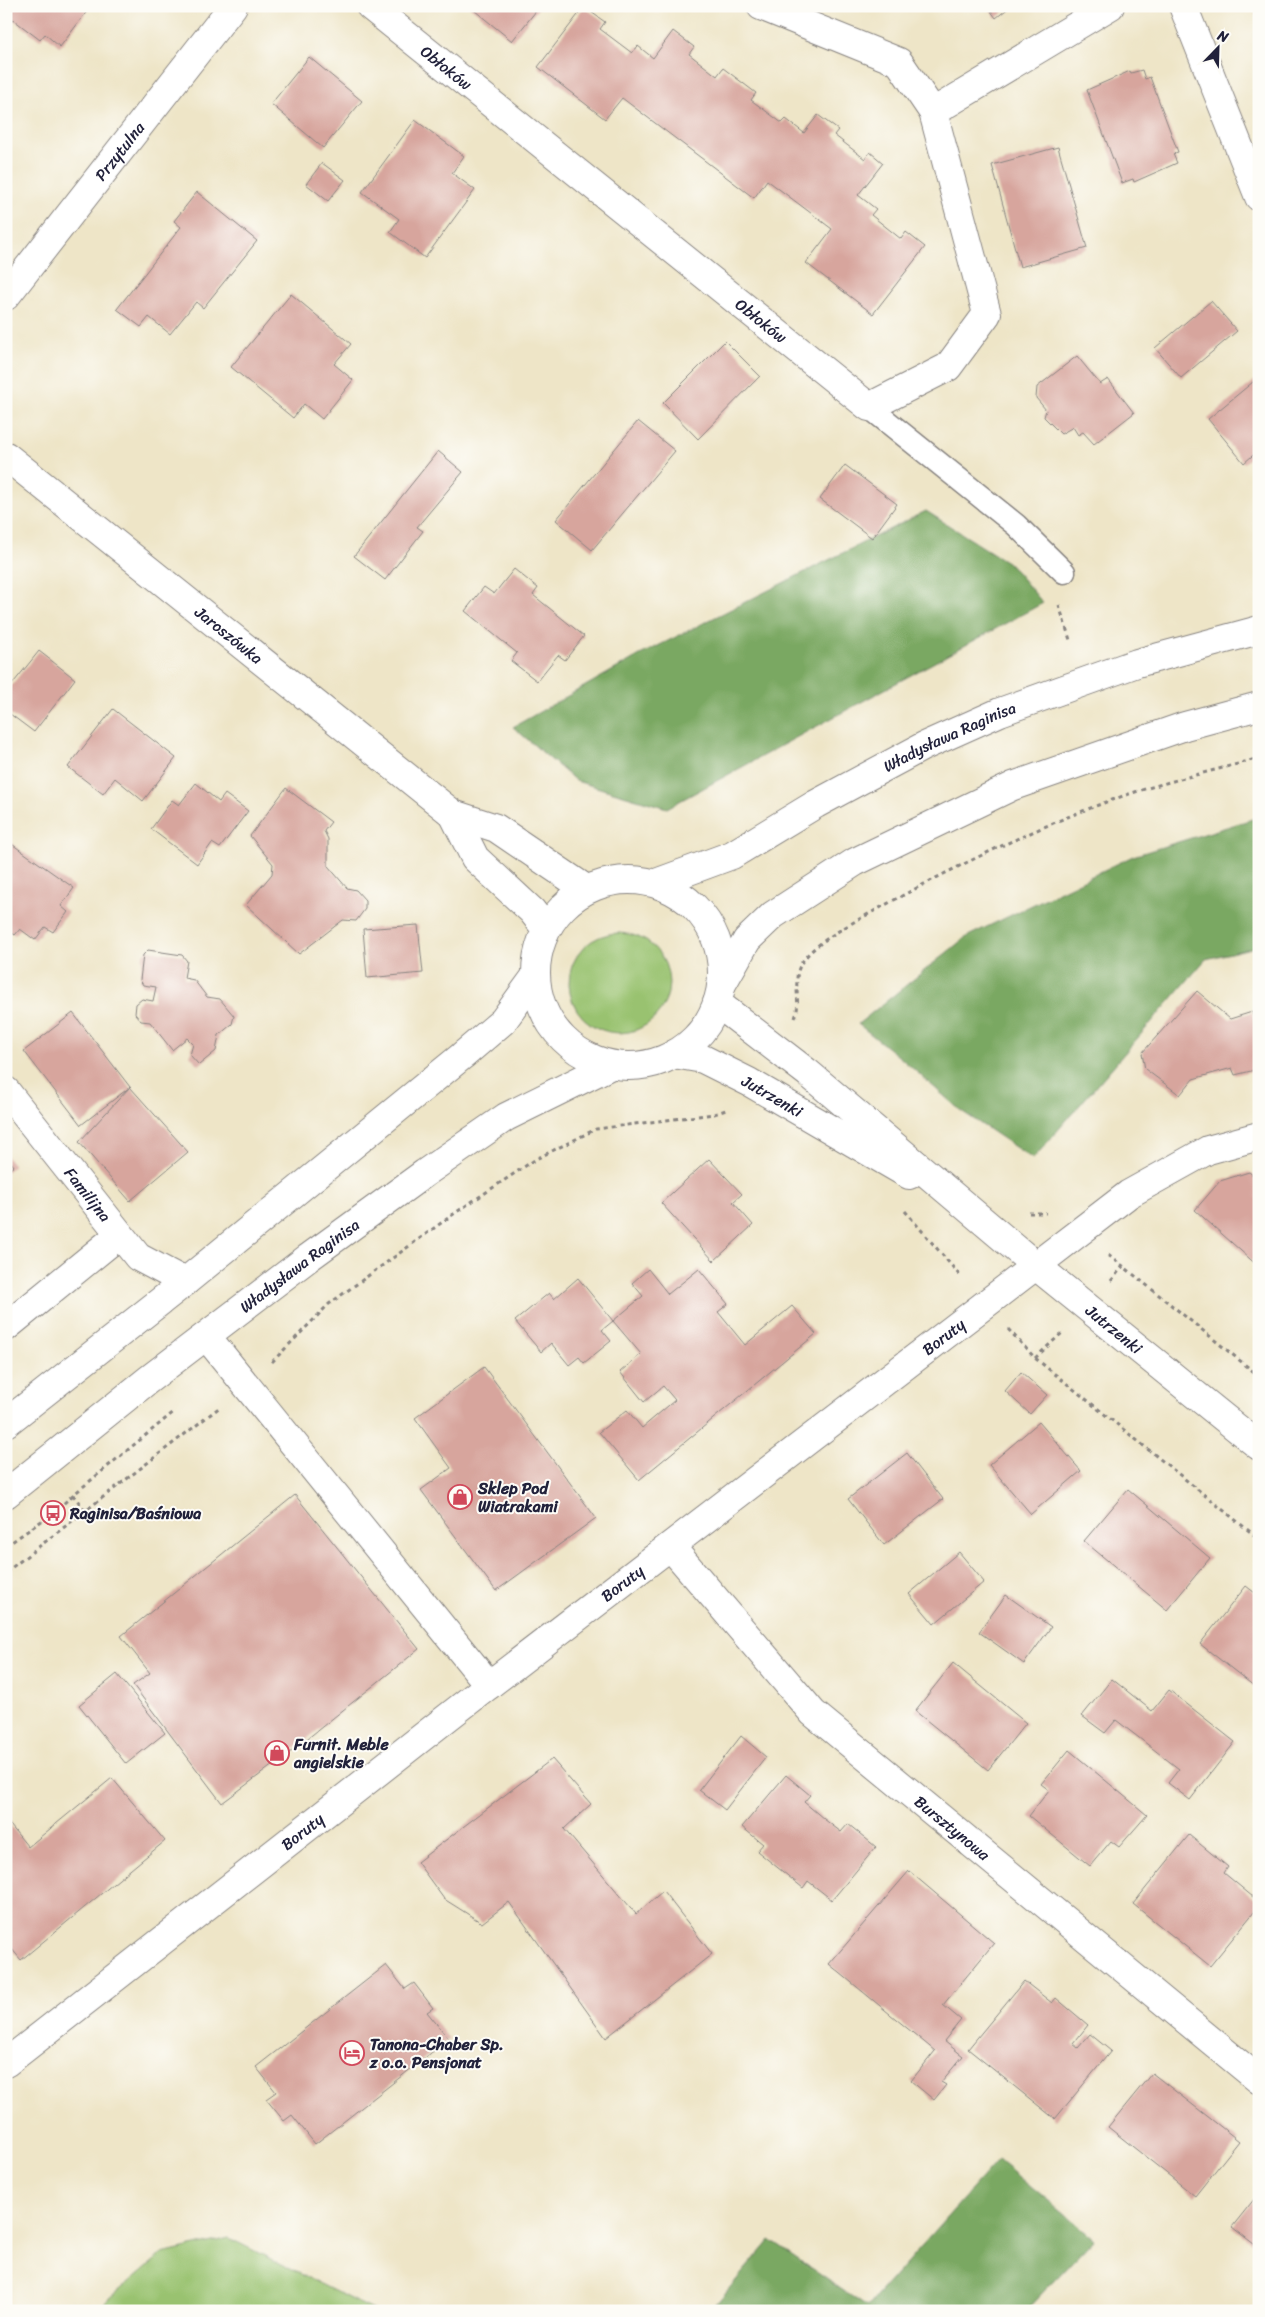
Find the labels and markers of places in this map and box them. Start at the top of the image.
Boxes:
place label: Sklep Pod Wiatrakami [477,1474,559,1521]
shop icon: Sklep Pod Wiatrakami [447,1484,473,1510]
place label: Raginisa/Baśniowa [69,1499,201,1528]
bus stop icon: Raginisa/Baśniowa [40,1500,66,1526]
place label: Furnit. Meble angielskie [293,1730,389,1777]
shop icon: Furnit. Meble angielskie [264,1740,290,1766]
place label: Tanona-Chaber Sp. z o.o. Pensjonat [369,2030,504,2077]
hotel icon: Tanona-Chaber Sp. z o.o. Pensjonat [339,2040,365,2066]

